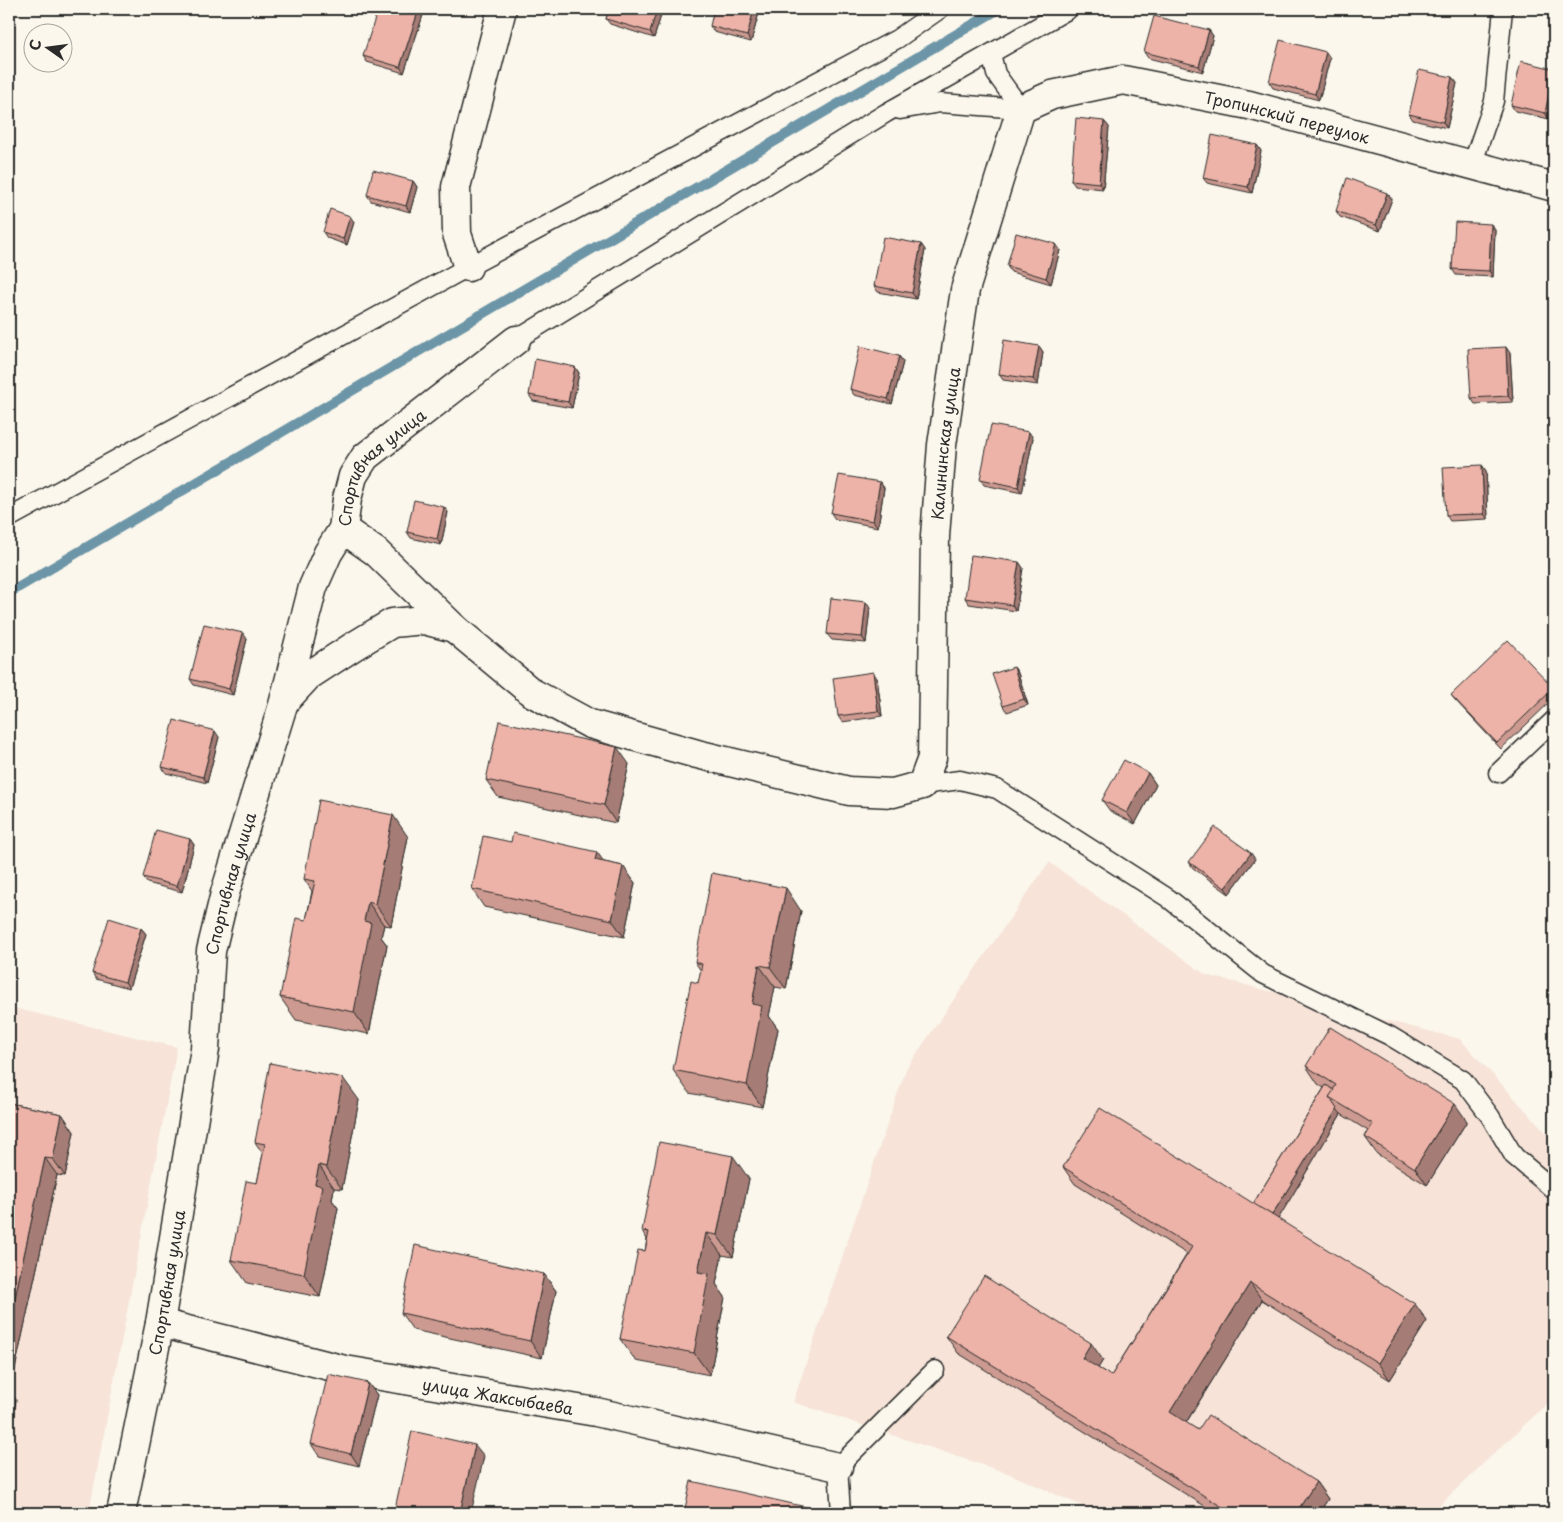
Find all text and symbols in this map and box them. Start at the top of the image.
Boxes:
north arrow [22,22,72,72]
text: С [23,37,46,52]
street label: Тропинский переулок [1202,84,1373,149]
street label: Калининская улица [924,365,965,521]
street label: Спортивная улица [332,402,431,528]
street label: Спортивная улица [199,809,261,957]
street label: Спортивная улица [142,1208,190,1357]
street label: улица Жаксыбаева [421,1371,575,1420]

